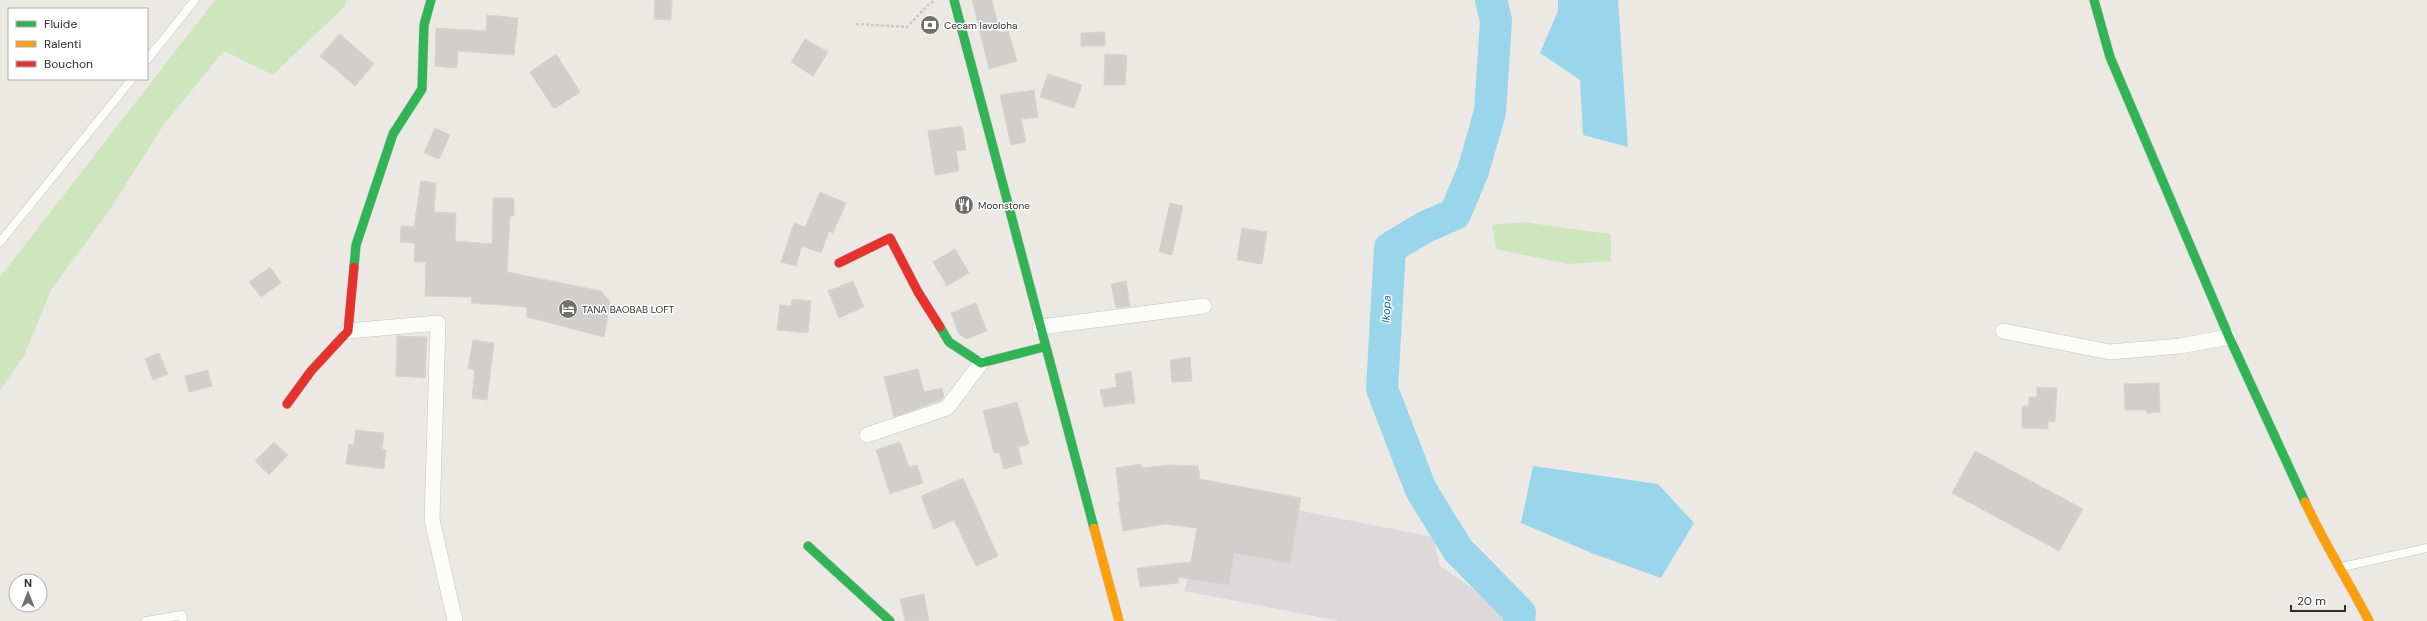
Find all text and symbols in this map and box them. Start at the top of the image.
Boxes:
legend [8,8,148,80]
bank icon: Cecam Iavoloha [919,14,941,36]
text: Fluide [44,16,77,32]
place label: Cecam Iavoloha [944,19,1017,32]
text: Ralenti [44,36,82,52]
text: Bouchon [44,56,93,72]
restaurant icon: Moonstone [953,194,975,216]
place label: Moonstone [978,199,1030,212]
water label: Ikopa [1378,295,1394,323]
hotel icon: TANA BAOBAB LOFT [557,298,579,320]
place label: TANA BAOBAB LOFT [582,303,675,316]
north arrow [8,573,48,613]
text: N [24,576,32,590]
scale bar [2291,587,2345,613]
text: 20 m [2297,593,2326,609]

